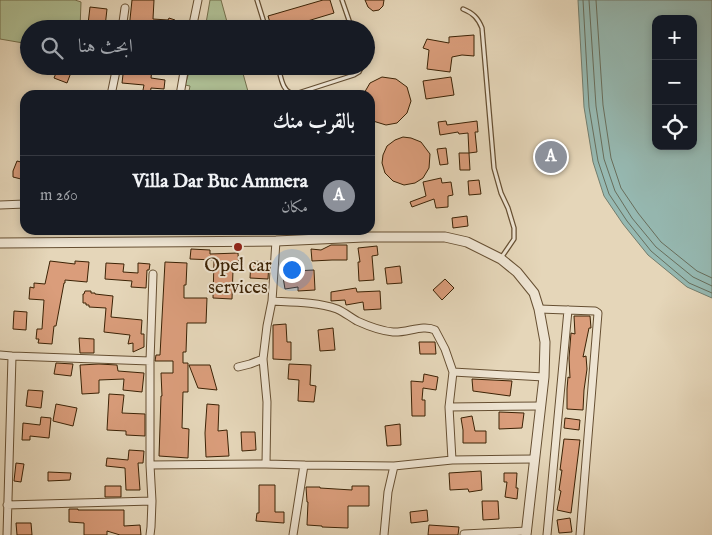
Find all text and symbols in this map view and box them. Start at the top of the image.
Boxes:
map controls [652,15,697,150]
button: + [652,15,697,60]
search box [20,20,375,75]
icon: search [38,34,66,62]
text: ابحث هنا [78,35,133,59]
button: − [652,60,697,105]
button: locate [652,105,697,150]
text: بالقرب منك [273,109,355,136]
pin: A [535,138,567,176]
text: Villa Dar Buc Ammera [132,170,308,194]
text: 260 m [40,186,78,206]
text: A [334,186,344,206]
text: مكان [281,198,308,218]
marker: Opel car services [232,241,244,253]
place label: Opel car services [204,254,272,300]
your location [279,257,305,283]

